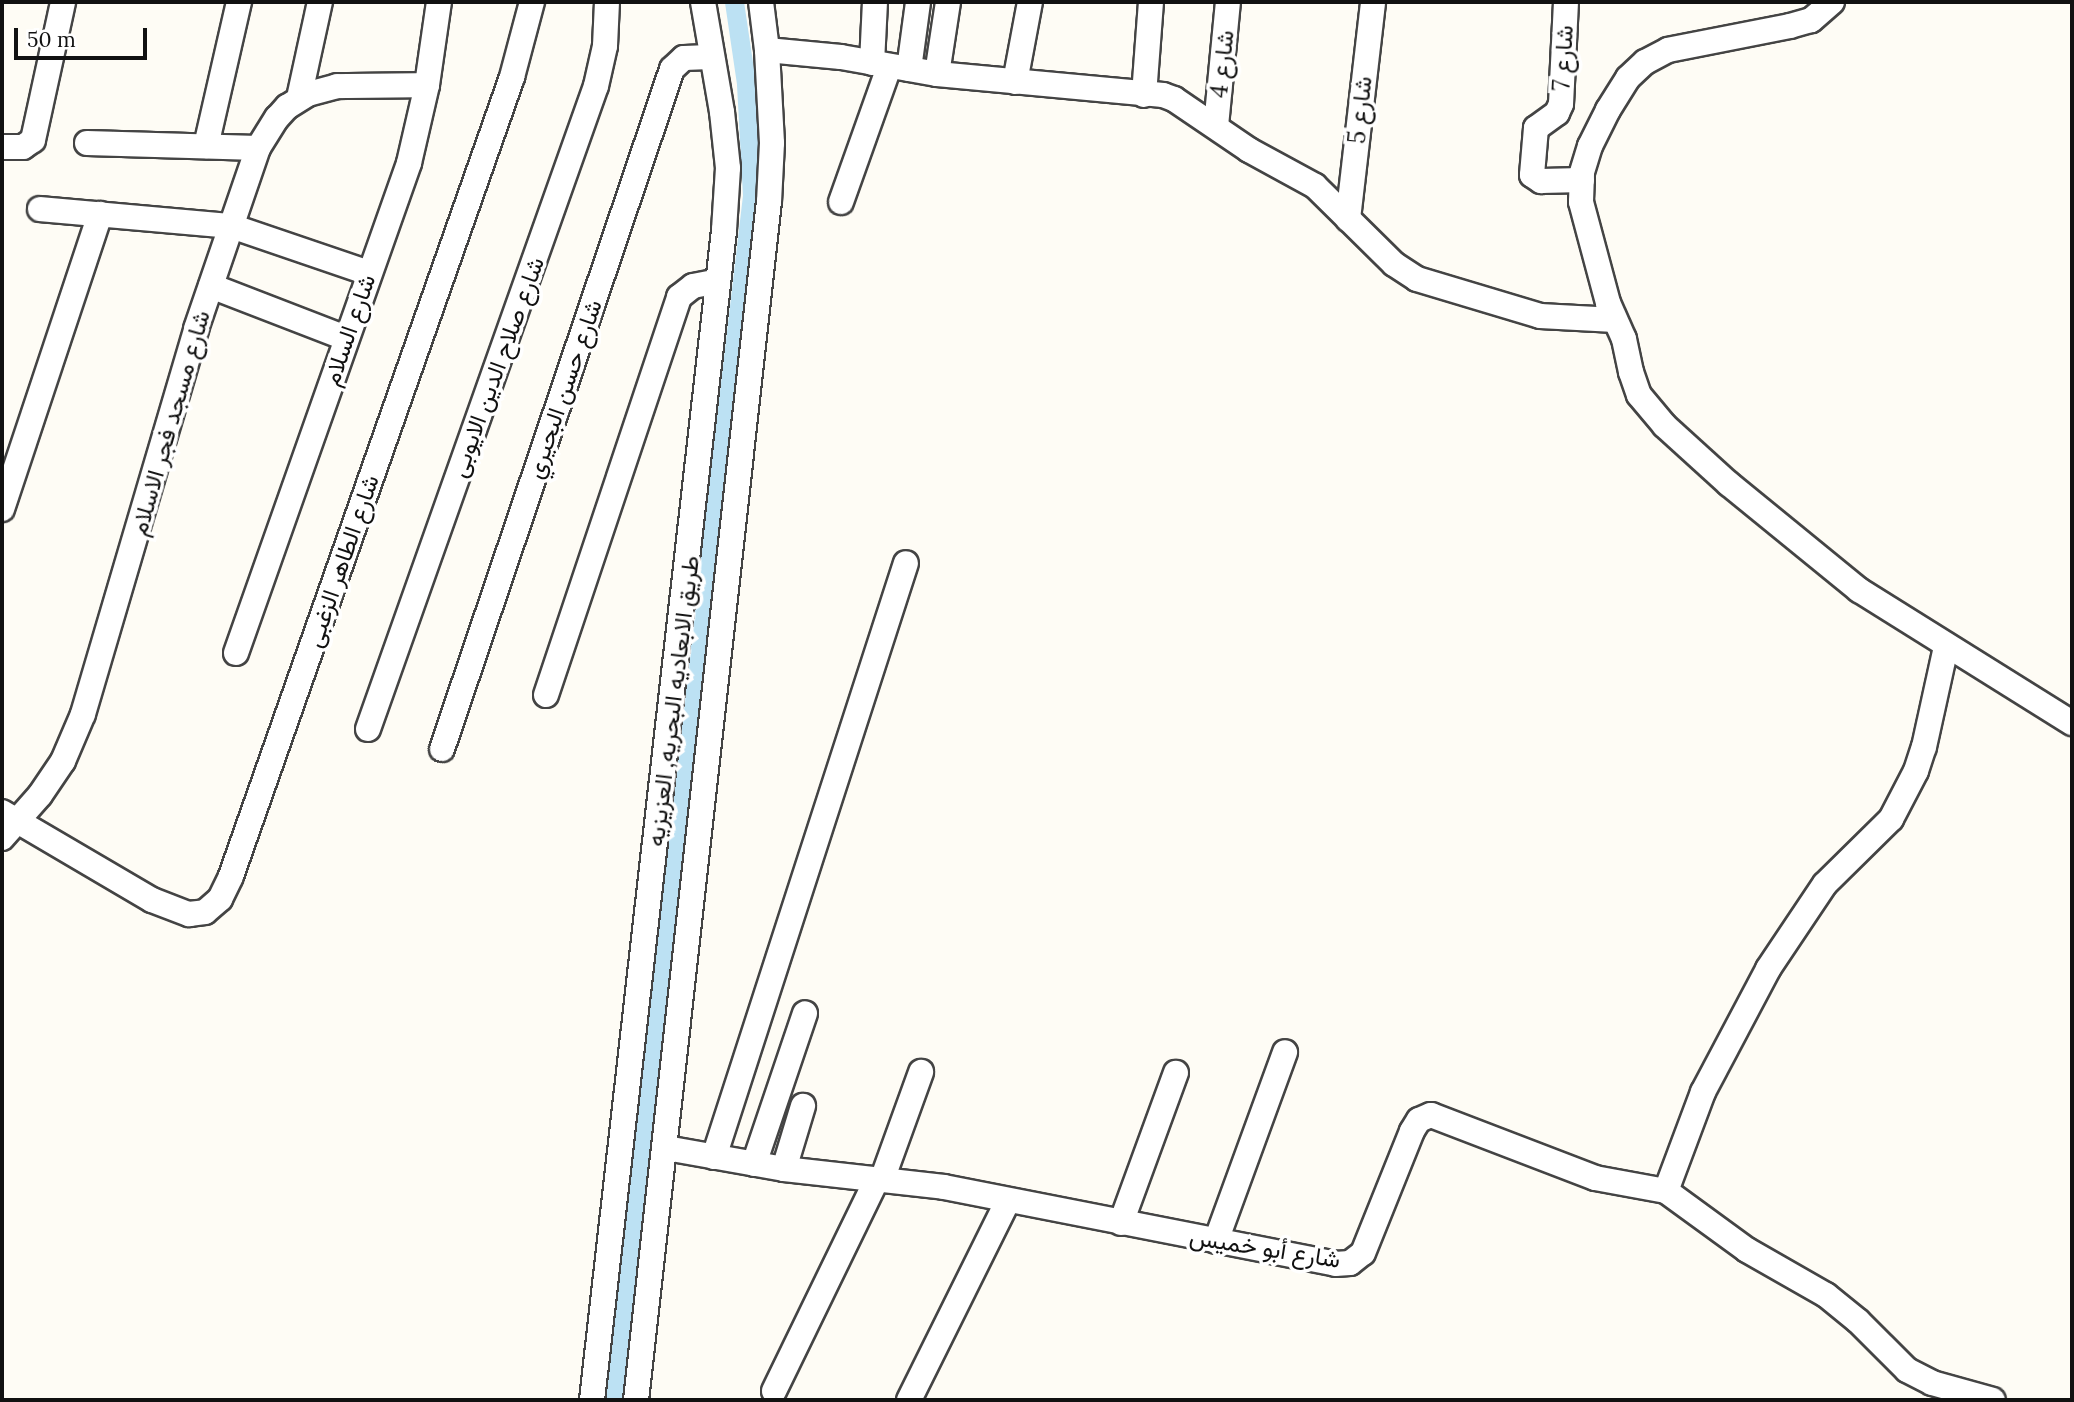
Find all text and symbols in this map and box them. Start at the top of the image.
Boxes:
scale bar [18,14,150,58]
street label: شارع 7 [1547,24,1579,92]
text: 50 m [27,26,76,53]
street label: شارع 4 [1204,29,1240,99]
street label: شارع 5 [1342,75,1378,145]
street label: شارع صلاح الدين الايوبى [444,253,550,481]
street label: شارع السلام [316,270,382,390]
street label: شارع حسن البحيري [520,296,608,482]
street label: شارع مسجد فجر الاسلام [124,307,216,539]
street label: شارع الطاهر الزغبى [299,471,385,651]
street label: طريق الابعاديه البحريه, العزيزيه [641,554,705,848]
street label: شارع أبو خميس [1187,1222,1343,1274]

